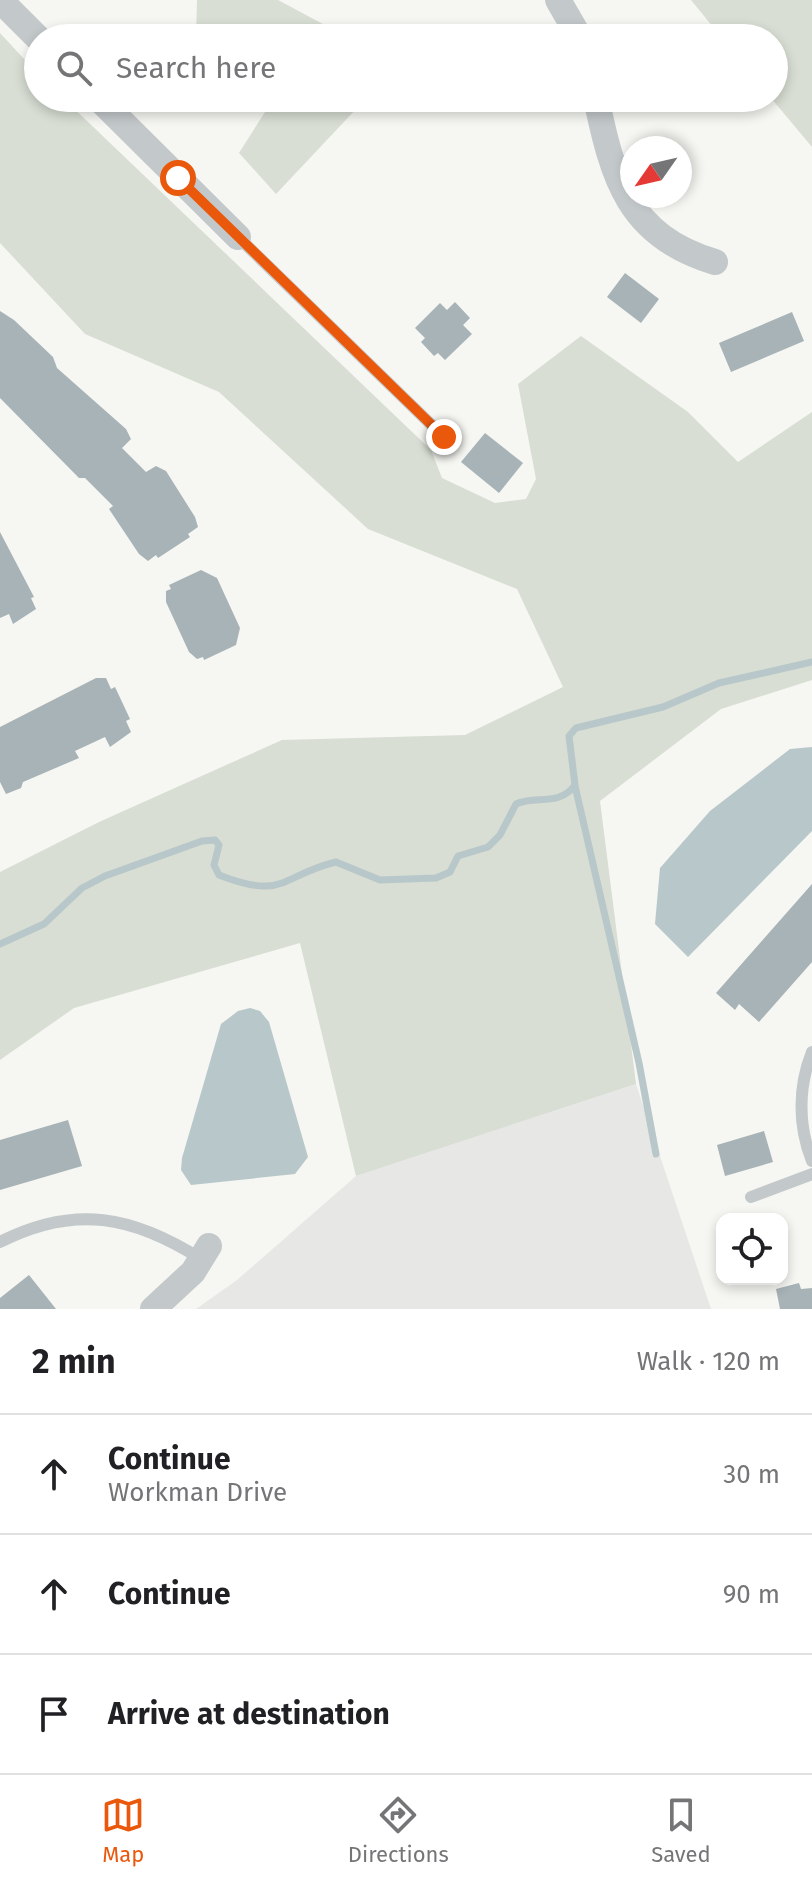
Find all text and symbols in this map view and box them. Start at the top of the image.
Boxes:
search box [24,24,788,112]
icon: search [52,46,96,90]
text: Search here [116,50,276,86]
north arrow [620,136,692,208]
route start [160,160,196,196]
route end [426,419,462,455]
map controls [716,1213,788,1285]
button: locate [716,1213,788,1285]
text: 2 min [32,1341,116,1382]
text: Walk · 120 m [637,1346,780,1377]
text: Continue [108,1441,231,1477]
icon: ahead [32,1452,76,1496]
text: 30 m [723,1459,780,1490]
text: Workman Drive [108,1477,287,1508]
icon: ahead [32,1572,76,1616]
text: Continue [108,1576,231,1612]
text: 90 m [723,1579,780,1610]
icon: arrive [32,1692,76,1736]
text: Arrive at destination [108,1696,390,1732]
tab: Map [101,1793,145,1868]
tab: Directions [348,1793,449,1868]
tab: Saved [651,1793,711,1868]

